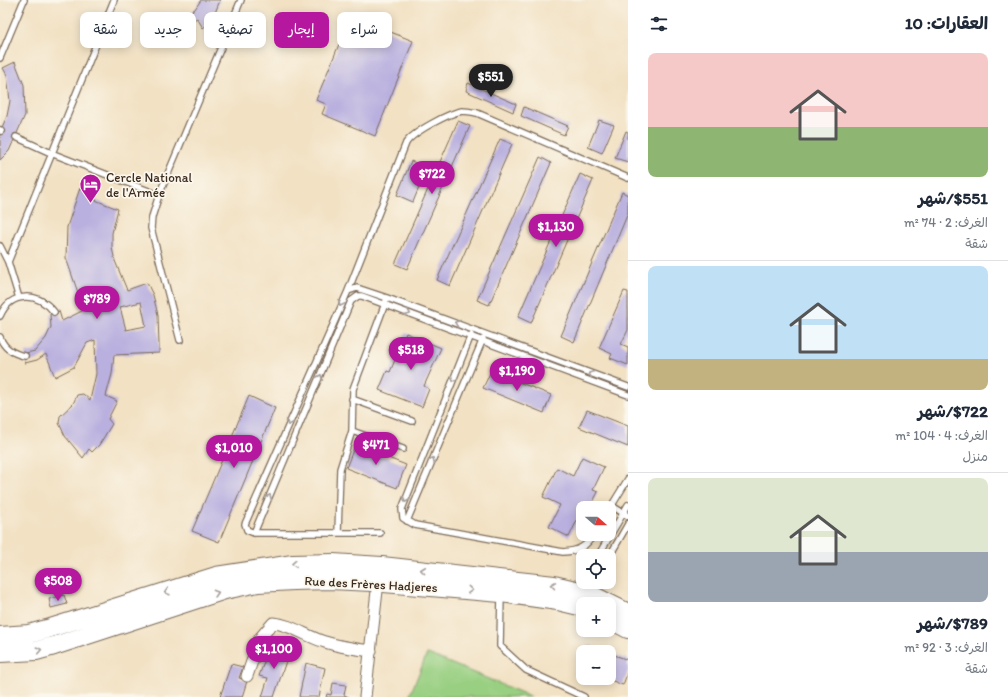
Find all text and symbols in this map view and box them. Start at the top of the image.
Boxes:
chip: شقة [80,12,132,48]
chip: جديد [140,12,196,48]
chip: تصفية [204,12,266,48]
chip: إيجار [274,12,329,48]
chip: شراء [337,12,392,48]
icon: filters [648,13,670,35]
text: العقارات: 10 [905,13,988,33]
pin: $551 [467,64,515,98]
text: $551 [478,69,504,84]
icon: home [782,79,854,151]
pin: $722 [408,161,456,195]
text: $722 [419,166,445,181]
place label: Cercle National de l'Armée [106,170,192,200]
hotel icon: Cercle National de l'Armée [77,171,103,204]
text: $551/شهر [918,188,988,208]
pin: $1,130 [523,214,589,248]
text: الغرف: 2 · 74 m² [904,215,988,230]
text: $1,130 [538,219,574,234]
text: شقة [965,236,988,251]
pin: $789 [73,286,121,320]
text: $789 [84,291,110,306]
icon: home [782,292,854,364]
one-way arrow [338,299,346,307]
one-way arrow [405,309,412,317]
one-way arrow [453,320,460,328]
pin: $518 [387,337,435,371]
text: $518 [398,342,424,357]
pin: $1,190 [484,358,550,392]
text: $1,190 [499,363,535,378]
one-way arrow [588,370,595,378]
one-way arrow [315,373,323,380]
one-way arrow [451,375,459,382]
text: $722/شهر [918,401,988,421]
one-way arrow [286,419,294,426]
text: الغرف: 4 · 104 m² [895,428,988,443]
pin: $471 [352,432,400,466]
pin: $1,010 [201,435,267,469]
text: $471 [363,437,389,452]
text: $1,010 [215,440,253,455]
text: منزل [962,449,988,464]
one-way arrow [428,456,436,463]
one-way arrow [265,493,273,500]
one-way arrow [403,496,411,503]
north arrow [576,501,616,541]
map controls [576,501,616,685]
icon: home [782,504,854,576]
button: locate [576,549,616,589]
one-way arrow [291,560,297,569]
one-way arrow [420,566,427,575]
pin: $508 [34,568,82,602]
text: $508 [44,573,72,588]
street label: Rue des Frères Hadjeres [304,573,438,595]
one-way arrow [550,581,556,590]
one-way arrow [467,586,473,595]
one-way arrow [164,587,171,596]
one-way arrow [212,589,219,598]
button: + [576,597,616,637]
text: $789/شهر [917,613,988,633]
pin: $1,100 [241,636,307,670]
text: الغرف: 3 · 92 m² [904,640,988,655]
text: $1,100 [255,641,293,656]
button: − [576,645,616,685]
one-way arrow [36,646,42,654]
text: شقة [965,661,988,676]

